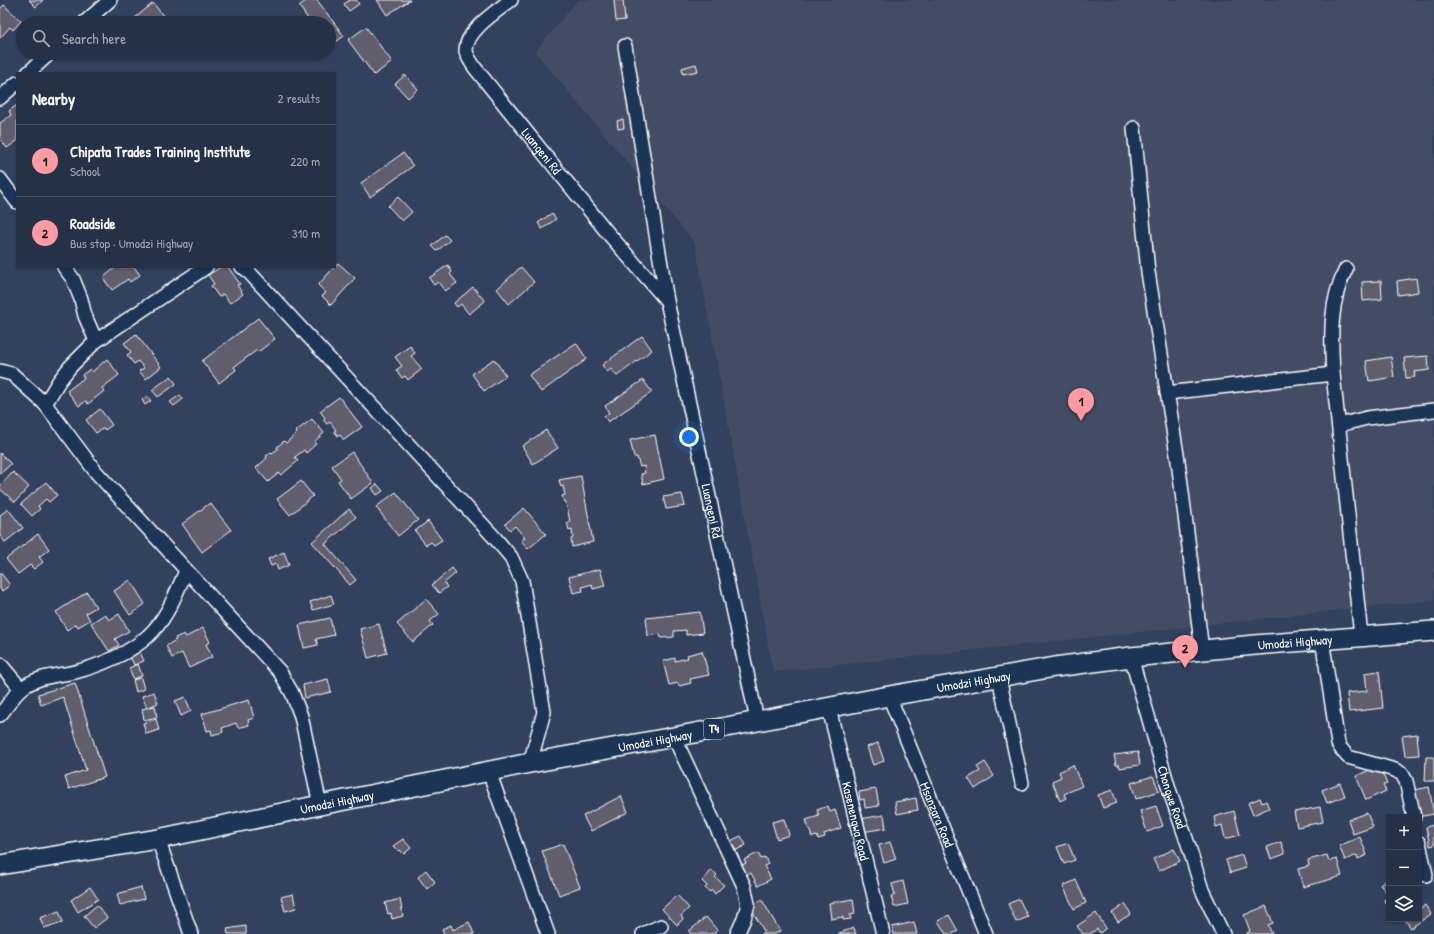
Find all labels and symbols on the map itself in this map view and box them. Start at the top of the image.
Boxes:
street label: Luangeni Rd [518,124,566,178]
pin: 1 [1068,388,1094,421]
your location [679,427,699,447]
street label: Luangeni Rd [698,482,727,539]
street label: Umodzi Highway [1257,630,1334,654]
pin: 2 [1172,635,1198,668]
street label: Umodzi Highway [935,666,1013,697]
road number: T4 [704,719,724,739]
street label: Umodzi Highway [617,725,694,756]
street label: Chongwe Road [1154,764,1191,831]
street label: Msanzara Road [916,779,959,850]
street label: Kasenengwa Road [838,780,874,862]
street label: Umodzi Highway [299,785,376,818]

